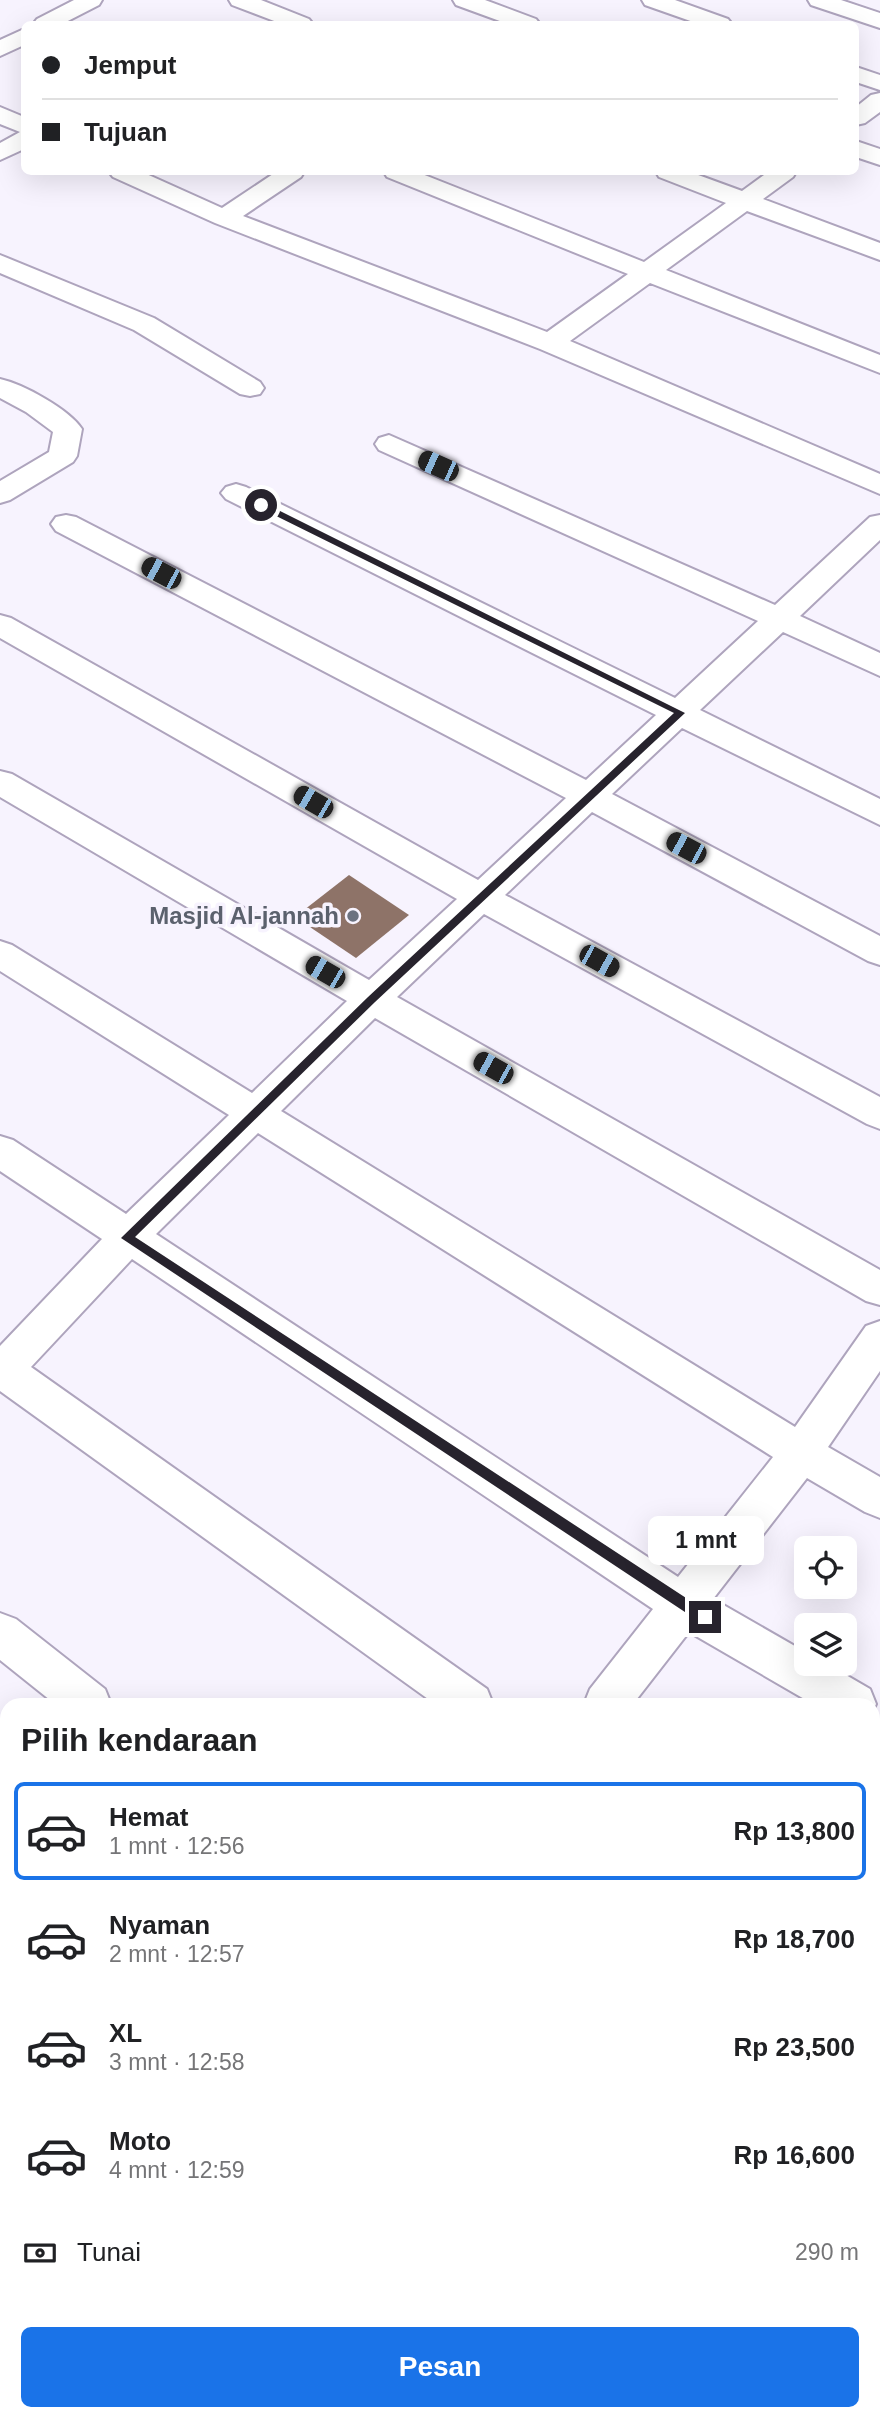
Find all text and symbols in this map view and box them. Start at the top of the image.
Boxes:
text: Jemput [84,50,176,80]
text: Tujuan [84,117,167,147]
car [415,448,462,484]
route start [245,489,277,521]
car [138,554,185,592]
car [290,782,337,822]
car [663,829,710,867]
place label: Masjid Al-jannah [149,902,339,929]
marker: Masjid Al-jannah [345,908,361,924]
car [576,942,623,980]
car [302,952,349,992]
car [470,1049,517,1087]
callout: 1 mnt [647,1516,763,1564]
text: 1 mnt [675,1527,737,1553]
map controls [794,1536,857,1676]
button: locate [794,1536,857,1599]
route end [689,1601,721,1633]
button: layers [794,1613,857,1676]
text: Pilih kendaraan [21,1722,258,1758]
icon: car [25,1800,88,1863]
text: Hemat [109,1802,188,1832]
text: Rp 13,800 [734,1816,855,1846]
text: 1 mnt · 12:56 [109,1833,245,1859]
icon: car [25,1908,88,1971]
text: Nyaman [109,1910,210,1940]
text: Rp 18,700 [734,1924,855,1954]
text: 2 mnt · 12:57 [109,1941,245,1967]
icon: car [25,2016,88,2079]
text: XL [109,2018,142,2048]
text: Rp 23,500 [734,2032,855,2062]
text: 3 mnt · 12:58 [109,2049,245,2075]
icon: car [25,2124,88,2187]
text: Moto [109,2126,171,2156]
text: Rp 16,600 [734,2140,855,2170]
text: 4 mnt · 12:59 [109,2157,245,2183]
icon: cash [21,2234,59,2272]
text: Tunai [77,2237,141,2267]
text: 290 m [795,2239,859,2265]
button: Pesan [21,2327,859,2407]

